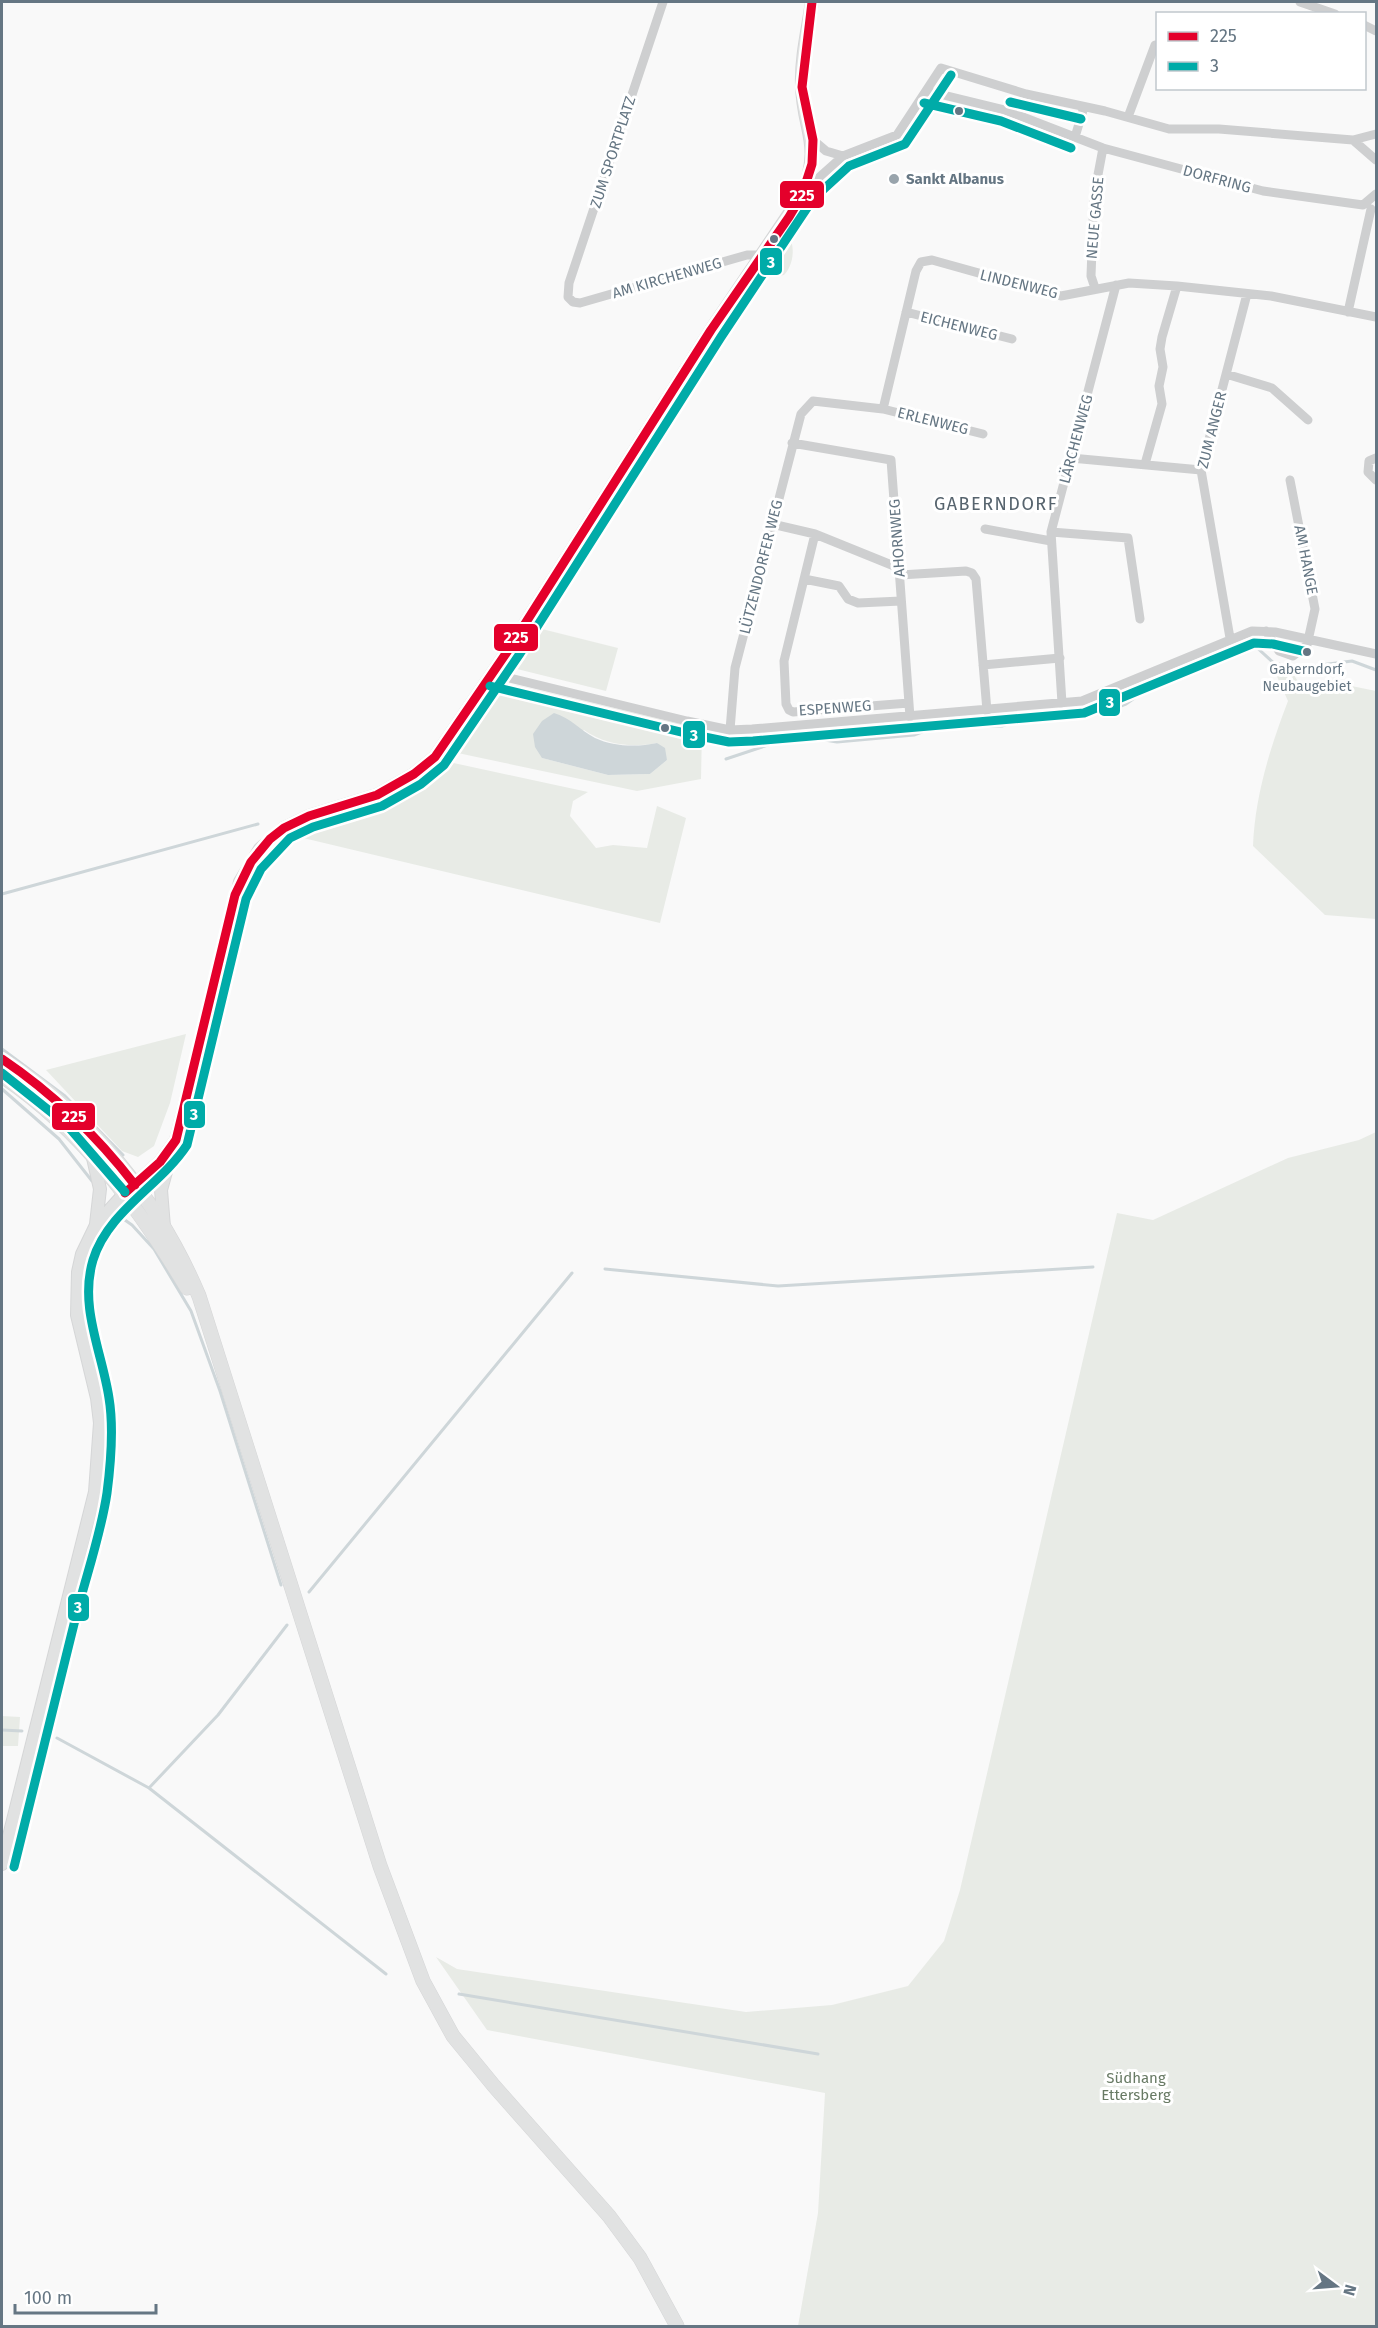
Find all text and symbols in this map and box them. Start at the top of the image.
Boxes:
legend [1156,12,1366,90]
text: 225 [1210,25,1237,47]
text: 3 [1210,55,1219,77]
street label: ZUM SPORTPLATZ [586,94,640,210]
unlabelled marker [953,105,965,117]
street label: DORFRING [1181,161,1253,197]
place label: Sankt Albanus [906,170,1004,188]
marker: Sankt Albanus [887,172,901,186]
street label: NEUE GASSE [1082,176,1108,260]
line badge: 225 [779,180,825,209]
text: 225 [789,186,815,205]
unlabelled marker [768,233,780,245]
line badge: 3 [759,247,783,276]
text: 3 [766,253,775,272]
street label: AM KIRCHENWEG [610,254,724,302]
street label: LINDENWEG [978,266,1060,302]
street label: EICHENWEG [918,308,1000,344]
street label: ZUM ANGER [1194,390,1230,470]
street label: LÄRCHENWEG [1055,392,1097,486]
street label: ERLENWEG [896,403,970,439]
district label: GABERNDORF [934,493,1058,515]
street label: LÜTZENDORFER WEG [736,498,786,636]
street label: AHORNWEG [885,498,909,578]
street label: AM HANGE [1290,524,1322,596]
line badge: 225 [493,623,539,652]
text: 225 [503,628,529,647]
marker: Gaberndorf, Neubaugebiet [1301,646,1313,658]
place label: Gaberndorf, Neubaugebiet [1263,661,1352,695]
line badge: 3 [1098,688,1121,717]
text: 3 [1105,693,1114,712]
street label: ESPENWEG [798,696,872,720]
line badge: 3 [682,720,706,749]
unlabelled marker [659,722,671,734]
text: 3 [689,726,698,745]
line badge: 3 [183,1100,206,1129]
line badge: 225 [51,1102,96,1131]
text: 3 [189,1105,198,1124]
text: 225 [61,1107,87,1126]
line badge: 3 [67,1593,90,1622]
text: 3 [73,1598,82,1617]
park label: Südhang Ettersberg [1101,2069,1171,2104]
north arrow [1306,2256,1366,2316]
scale bar [15,2277,156,2315]
text: N [1339,2282,1361,2298]
text: 100 m [24,2287,72,2309]

